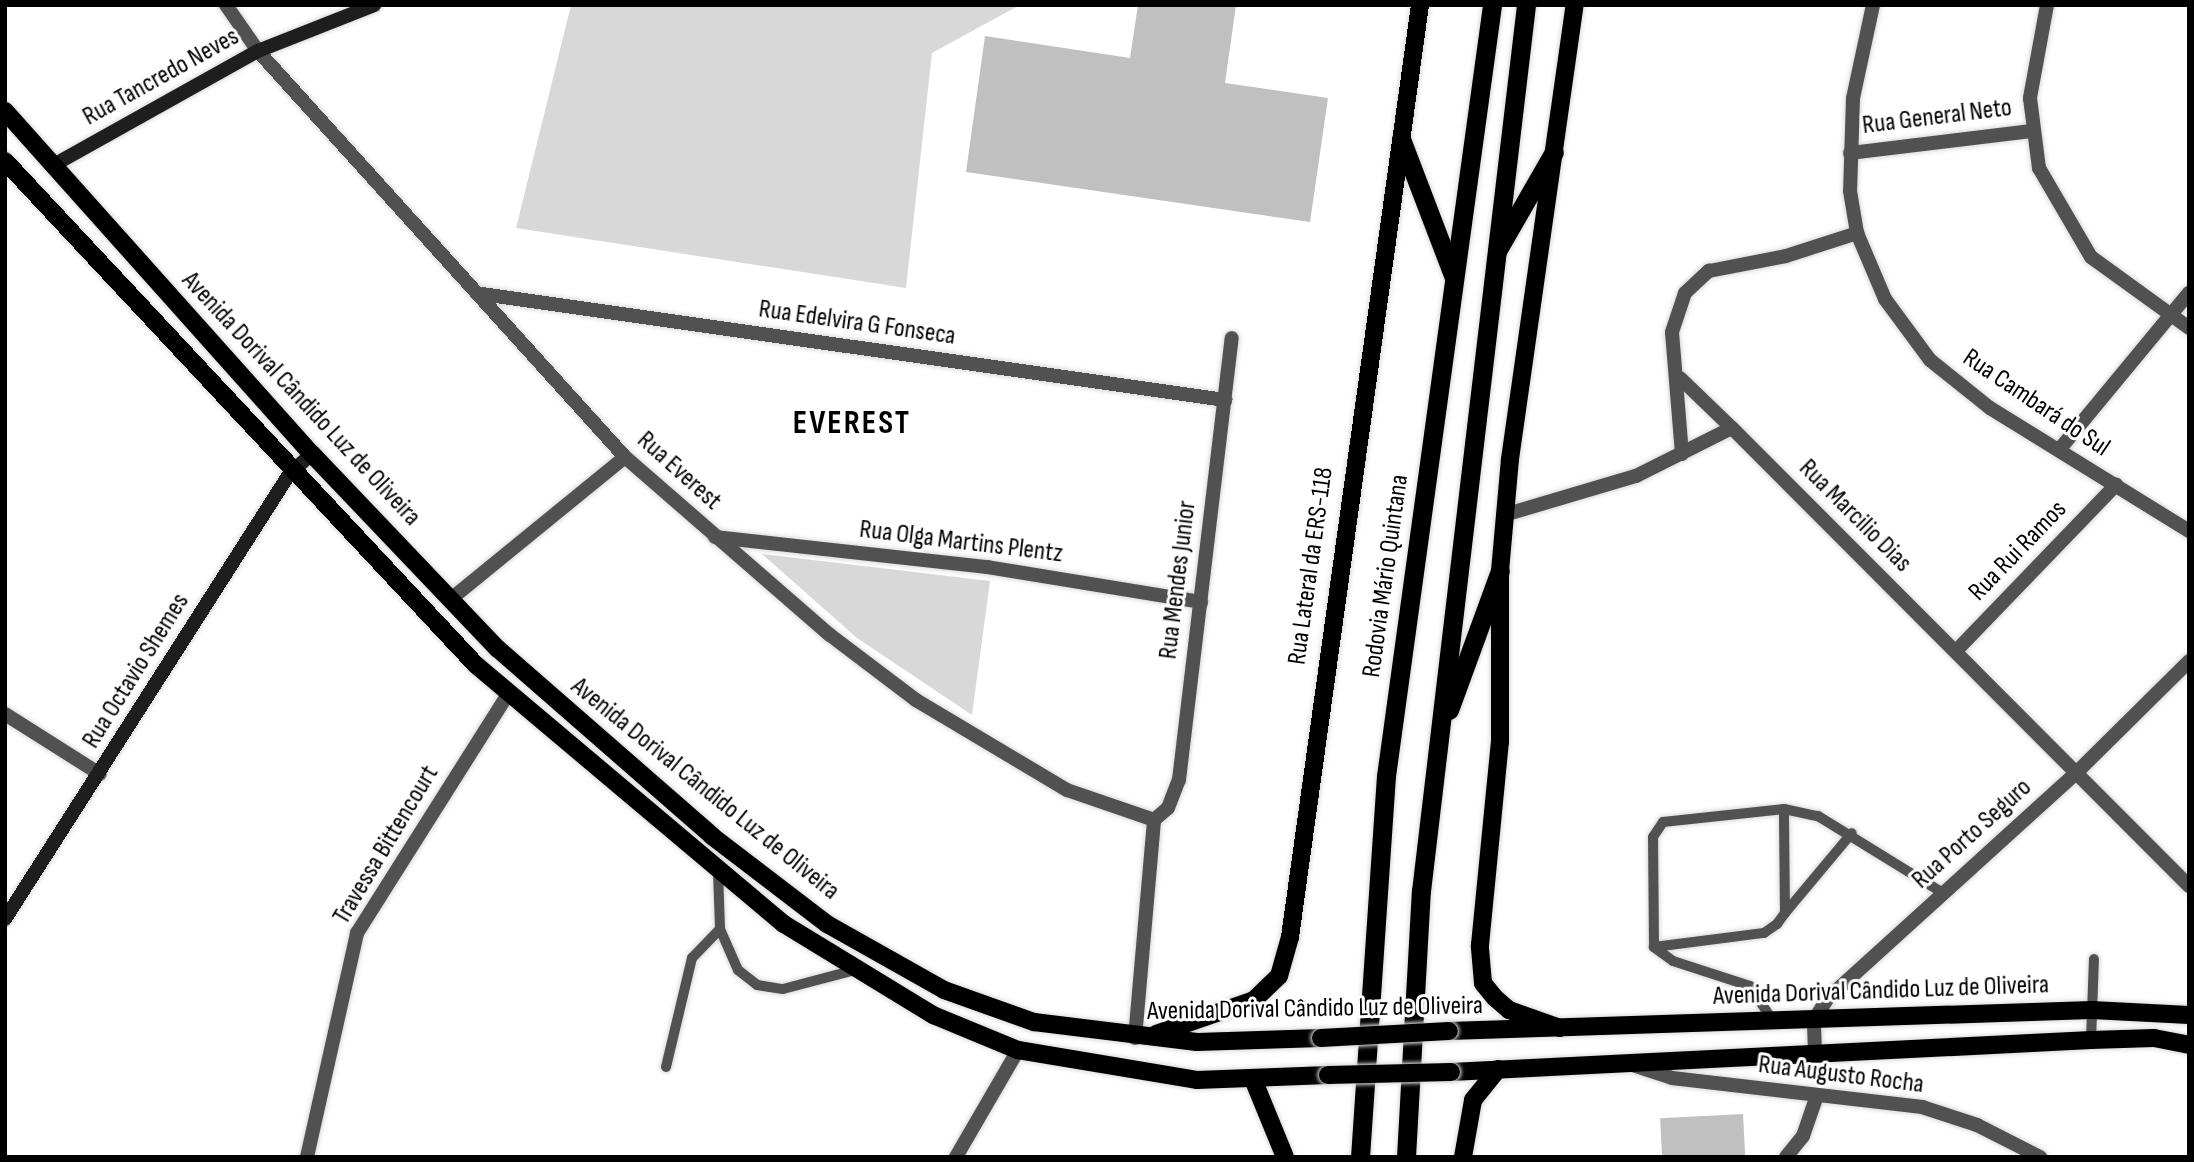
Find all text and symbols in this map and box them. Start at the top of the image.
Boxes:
street label: Rua Tancredo Neves [77,21,245,133]
street label: Rua General Neto [1861,92,2013,142]
street label: Avenida Dorival Cândido Luz de Oliveira [175,266,427,532]
street label: Rua Edelvira G Fonseca [757,294,957,352]
street label: Rua Cambará do Sul [1957,342,2115,464]
district label: EVEREST [794,404,910,444]
street label: Rua Everest [630,425,728,517]
street label: Rua Marcilio Dias [1792,453,1918,579]
street label: Rua Lateral da ERS-118 [1282,465,1340,667]
street label: Rodovia Mário Quintana [1356,473,1416,679]
street label: Rua Rui Ramos [1963,494,2073,608]
street label: Rua Mendes Junior [1153,499,1203,661]
street label: Rua Olga Martins Plentz [858,514,1064,570]
street label: Rua Octavio Shemes [76,588,196,754]
street label: Avenida Dorival Cândido Luz de Oliveira [565,671,845,907]
street label: Travessa Bittencourt [326,760,446,930]
street label: Rua Porto Seguro [1906,772,2038,896]
street label: Avenida Dorival Cândido Luz de Oliveira [1713,970,2049,1012]
street label: Avenida Dorival Cândido Luz de Oliveira [1147,990,1483,1028]
street label: Rua Augusto Rocha [1757,1049,1925,1101]

